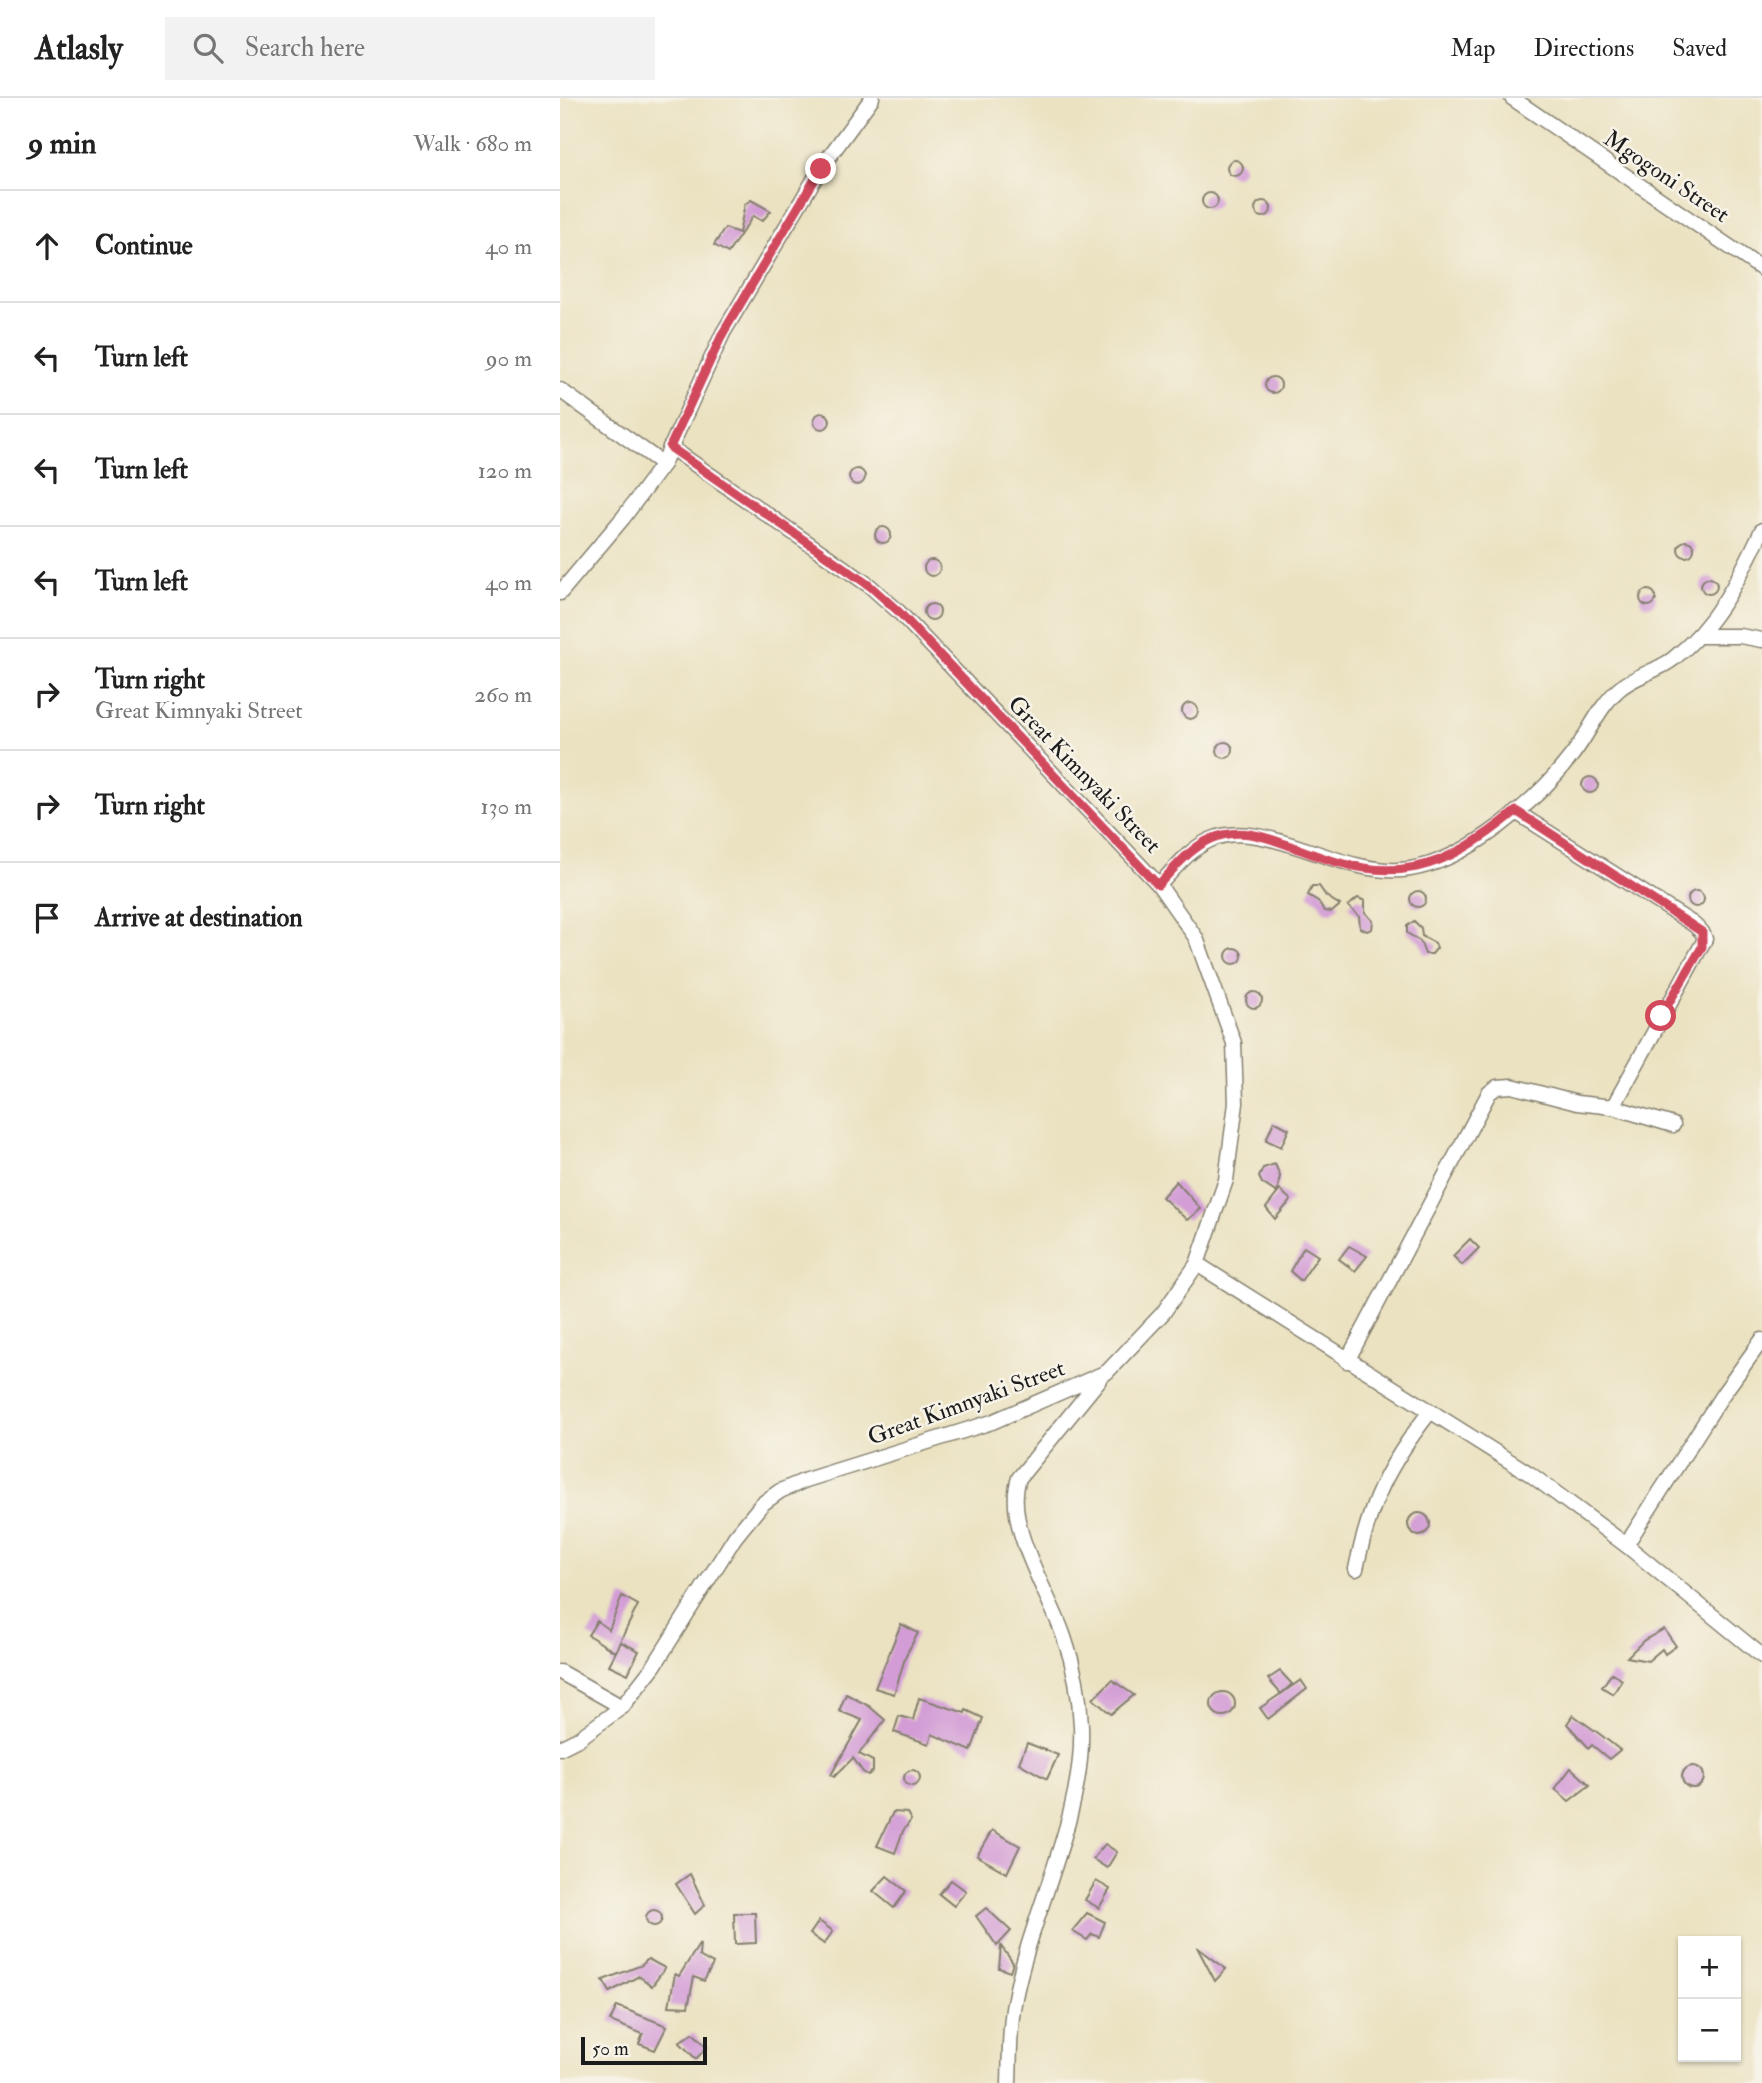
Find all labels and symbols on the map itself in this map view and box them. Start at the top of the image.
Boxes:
street label: Mgogoni Street [1598,124,1735,229]
route end [805,153,836,184]
street label: Great Kimnyaki Street [1002,690,1167,859]
route start [1645,1000,1676,1031]
street label: Great Kimnyaki Street [864,1353,1069,1452]
scale bar [581,2034,707,2066]

